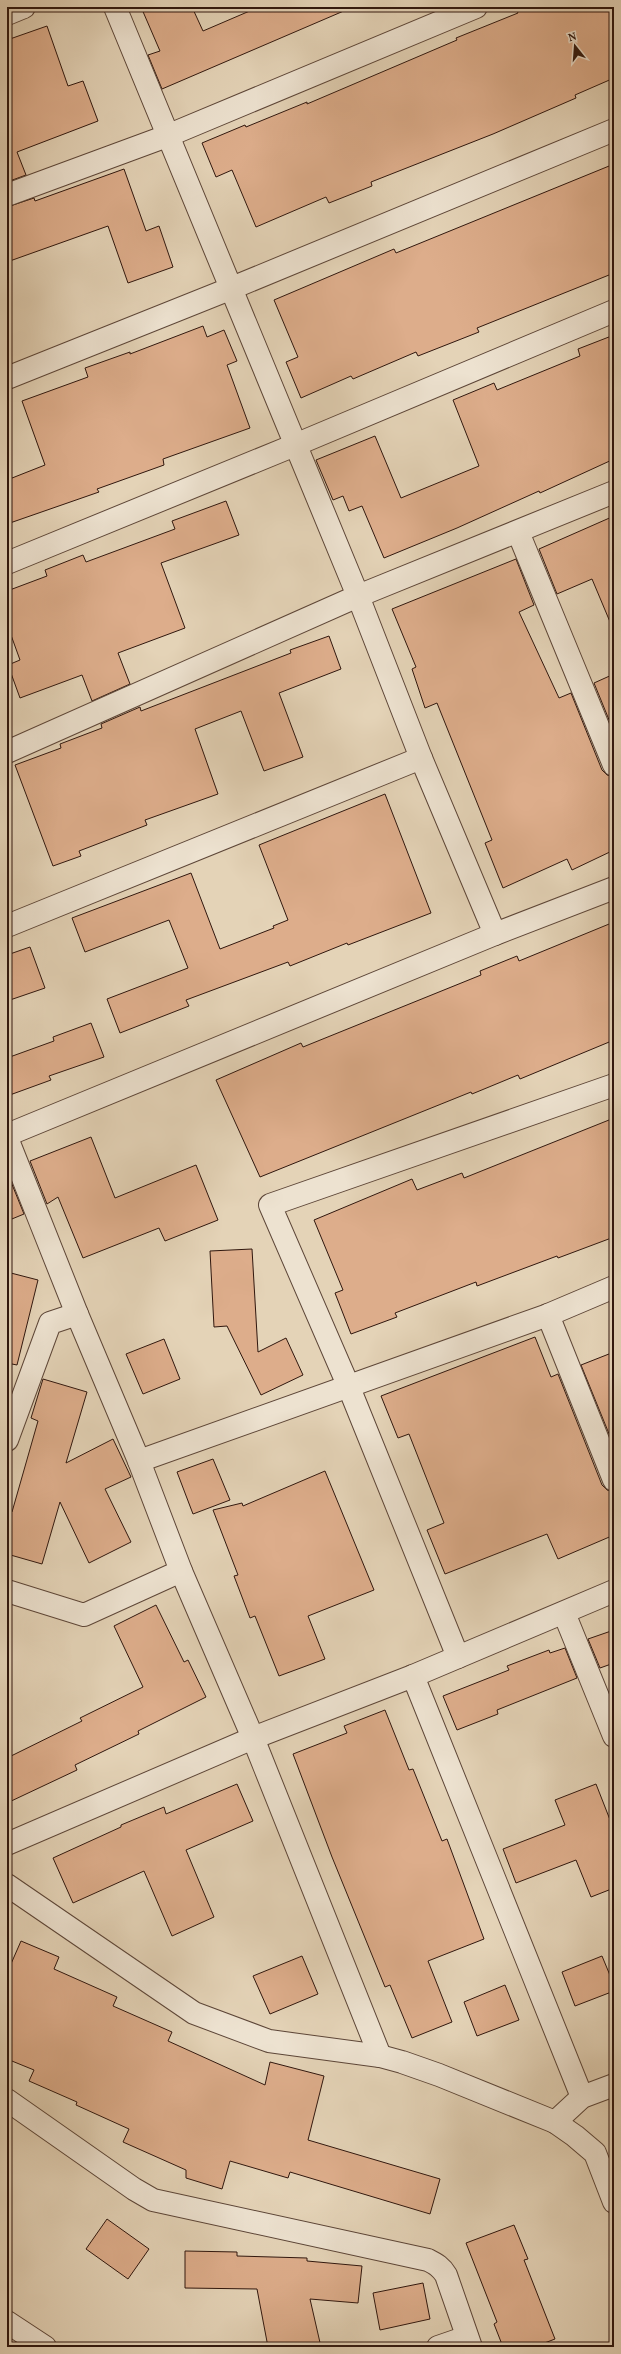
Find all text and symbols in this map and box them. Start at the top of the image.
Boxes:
north arrow [555,26,595,66]
text: N [566,30,579,46]

